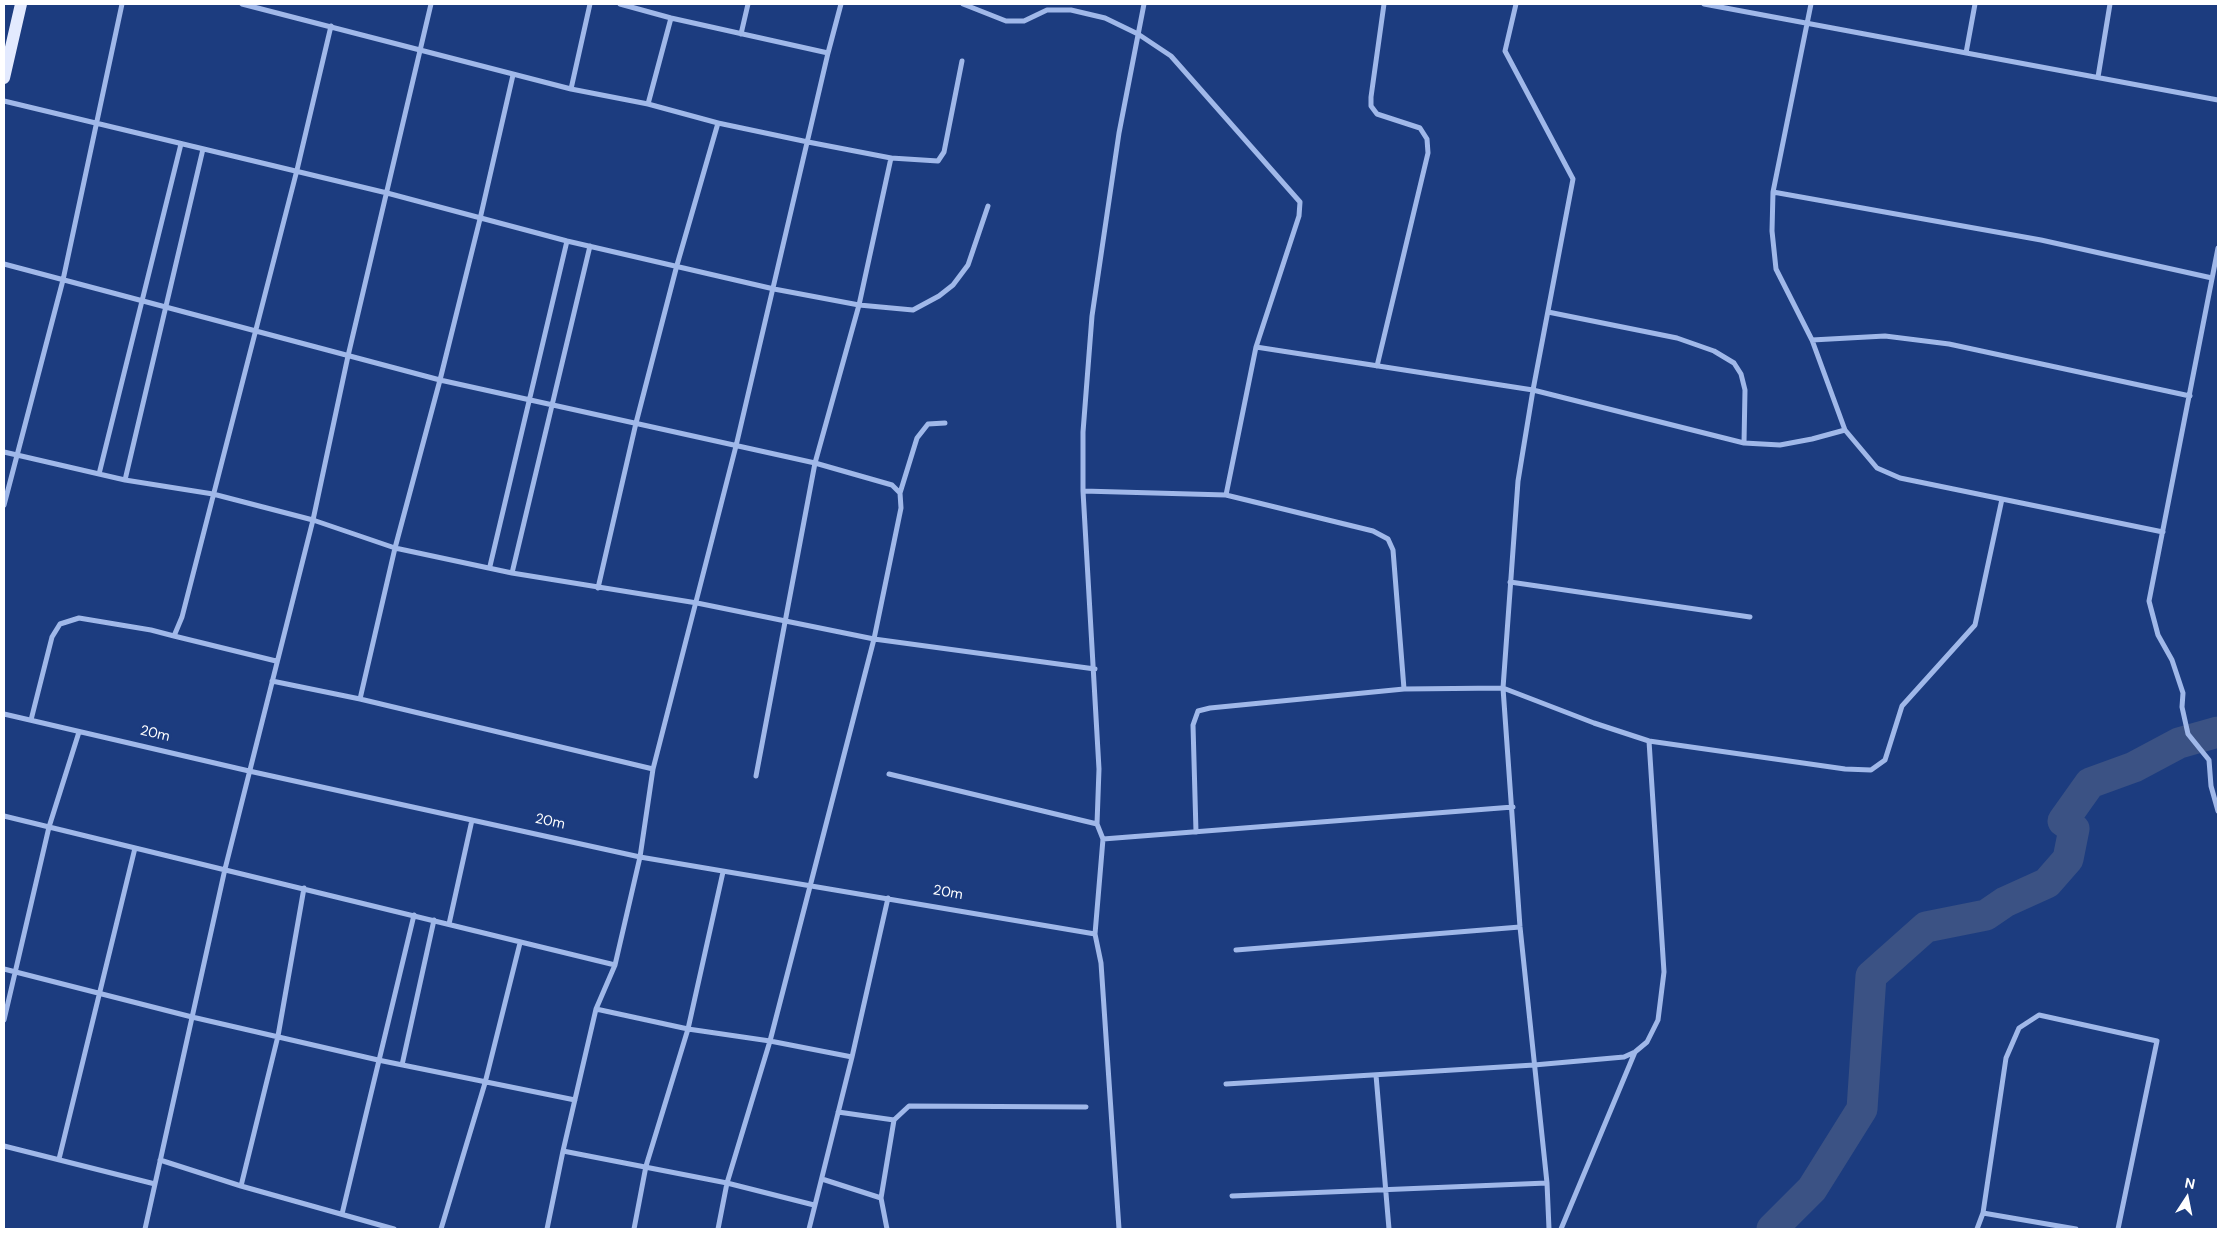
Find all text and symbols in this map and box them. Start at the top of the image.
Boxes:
street label: 20m [139,722,171,746]
street label: 20m [534,811,566,833]
street label: 20m [932,882,964,904]
north arrow [2162,1173,2212,1223]
text: N [2183,1173,2197,1193]

